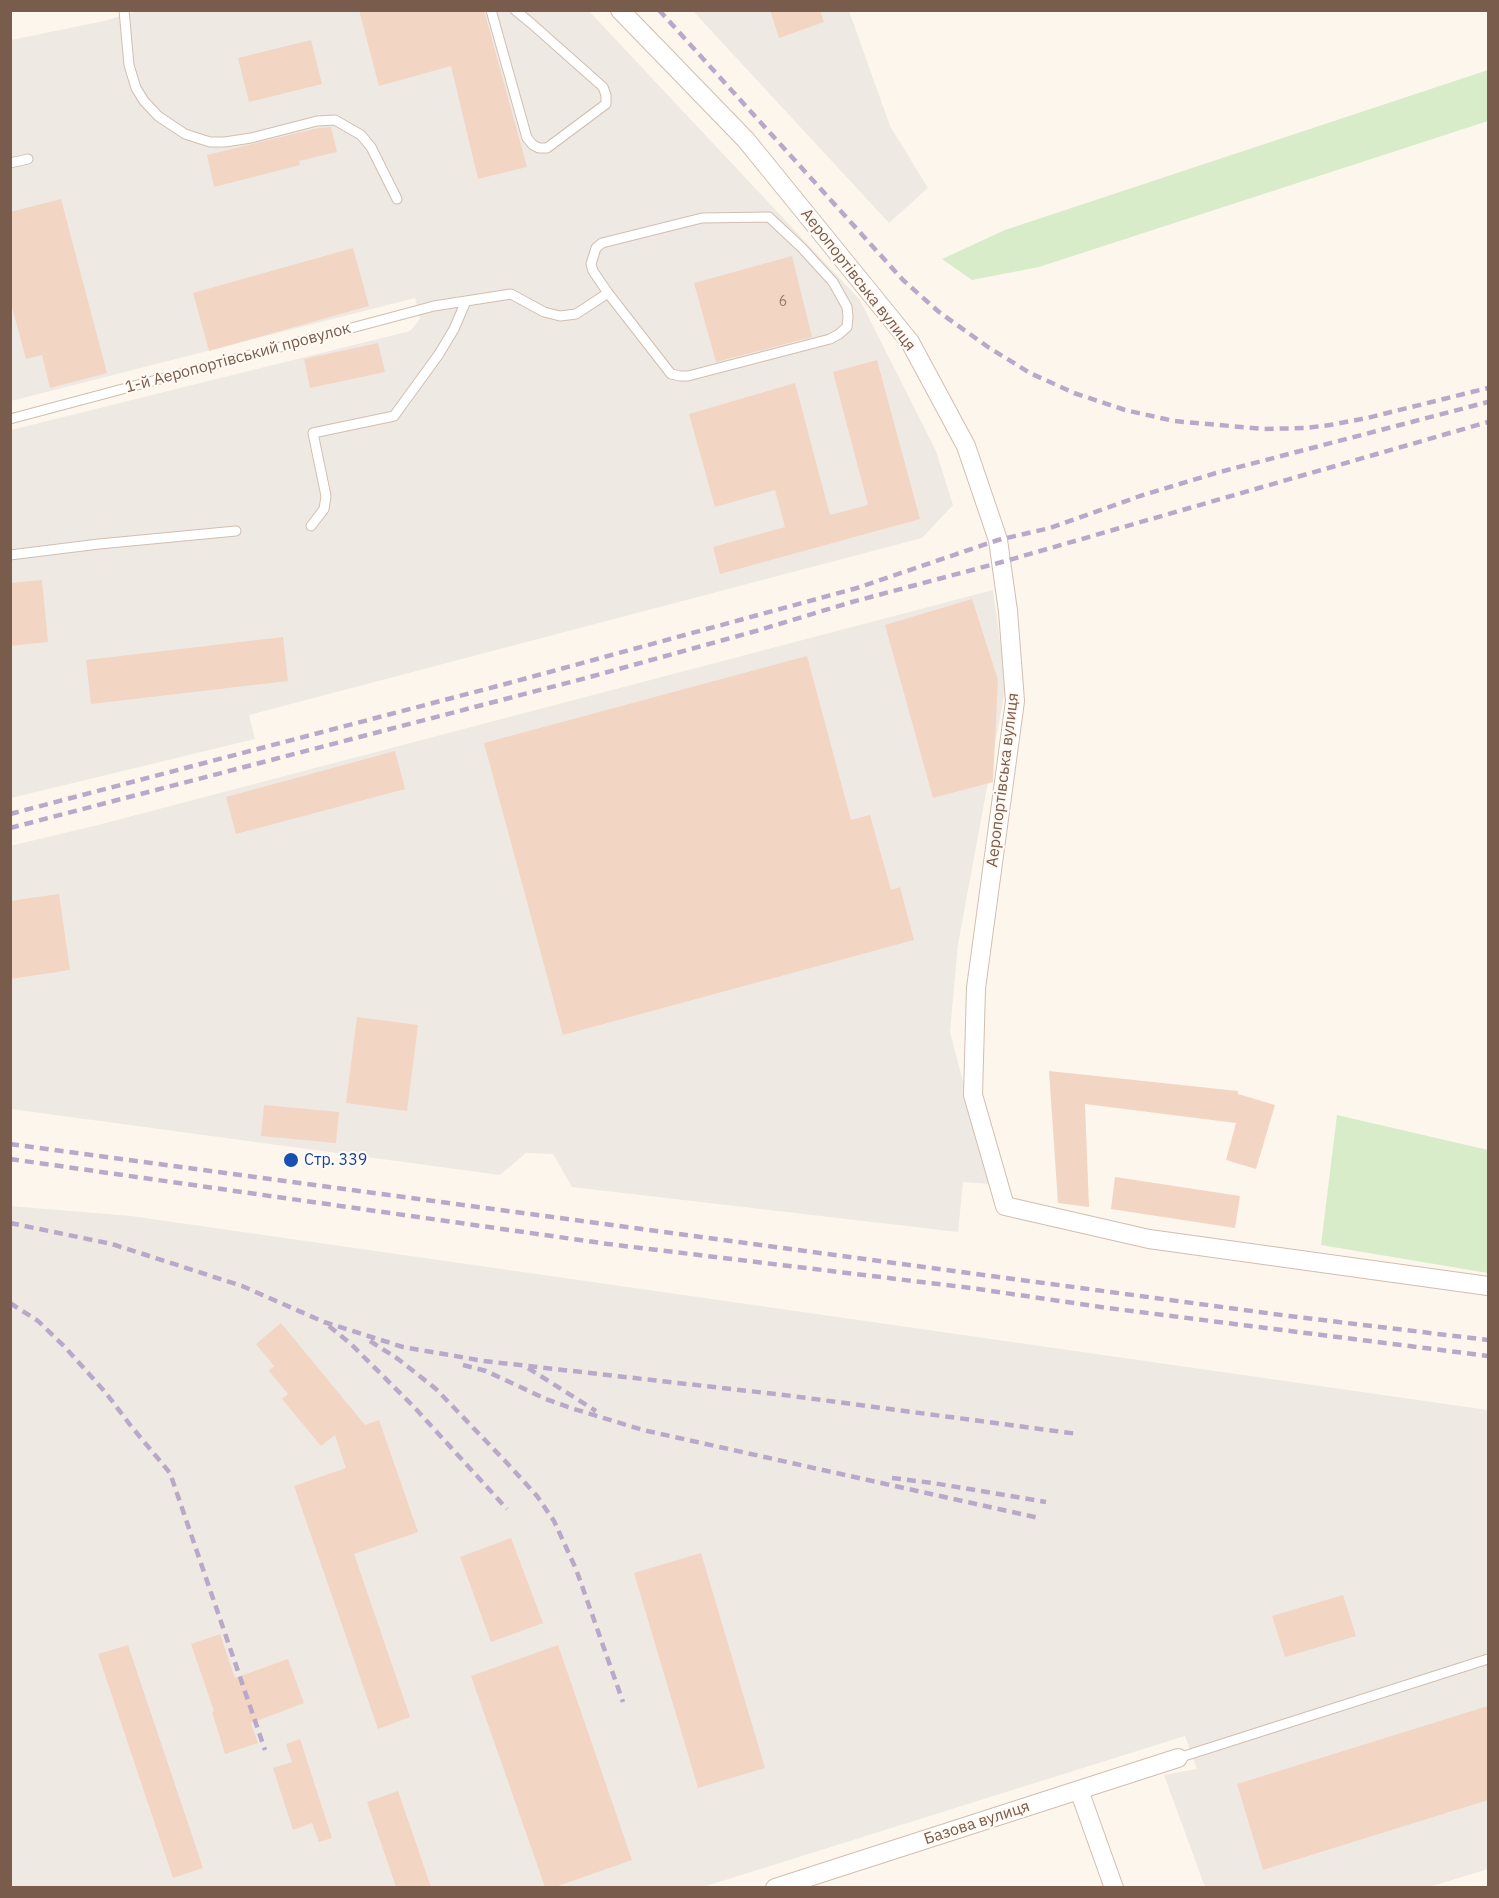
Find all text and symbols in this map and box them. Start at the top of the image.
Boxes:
street label: Аеропортівська вулиця [796,205,920,355]
house number: 6 [779,294,787,310]
street label: 1-й Аеропортівський провулок [123,319,353,397]
street label: Аеропортівська вулиця [983,692,1023,868]
place label: Стр. 339 [304,1150,367,1170]
marker: Стр. 339 [282,1151,300,1169]
street label: Базова вулиця [922,1797,1032,1849]

